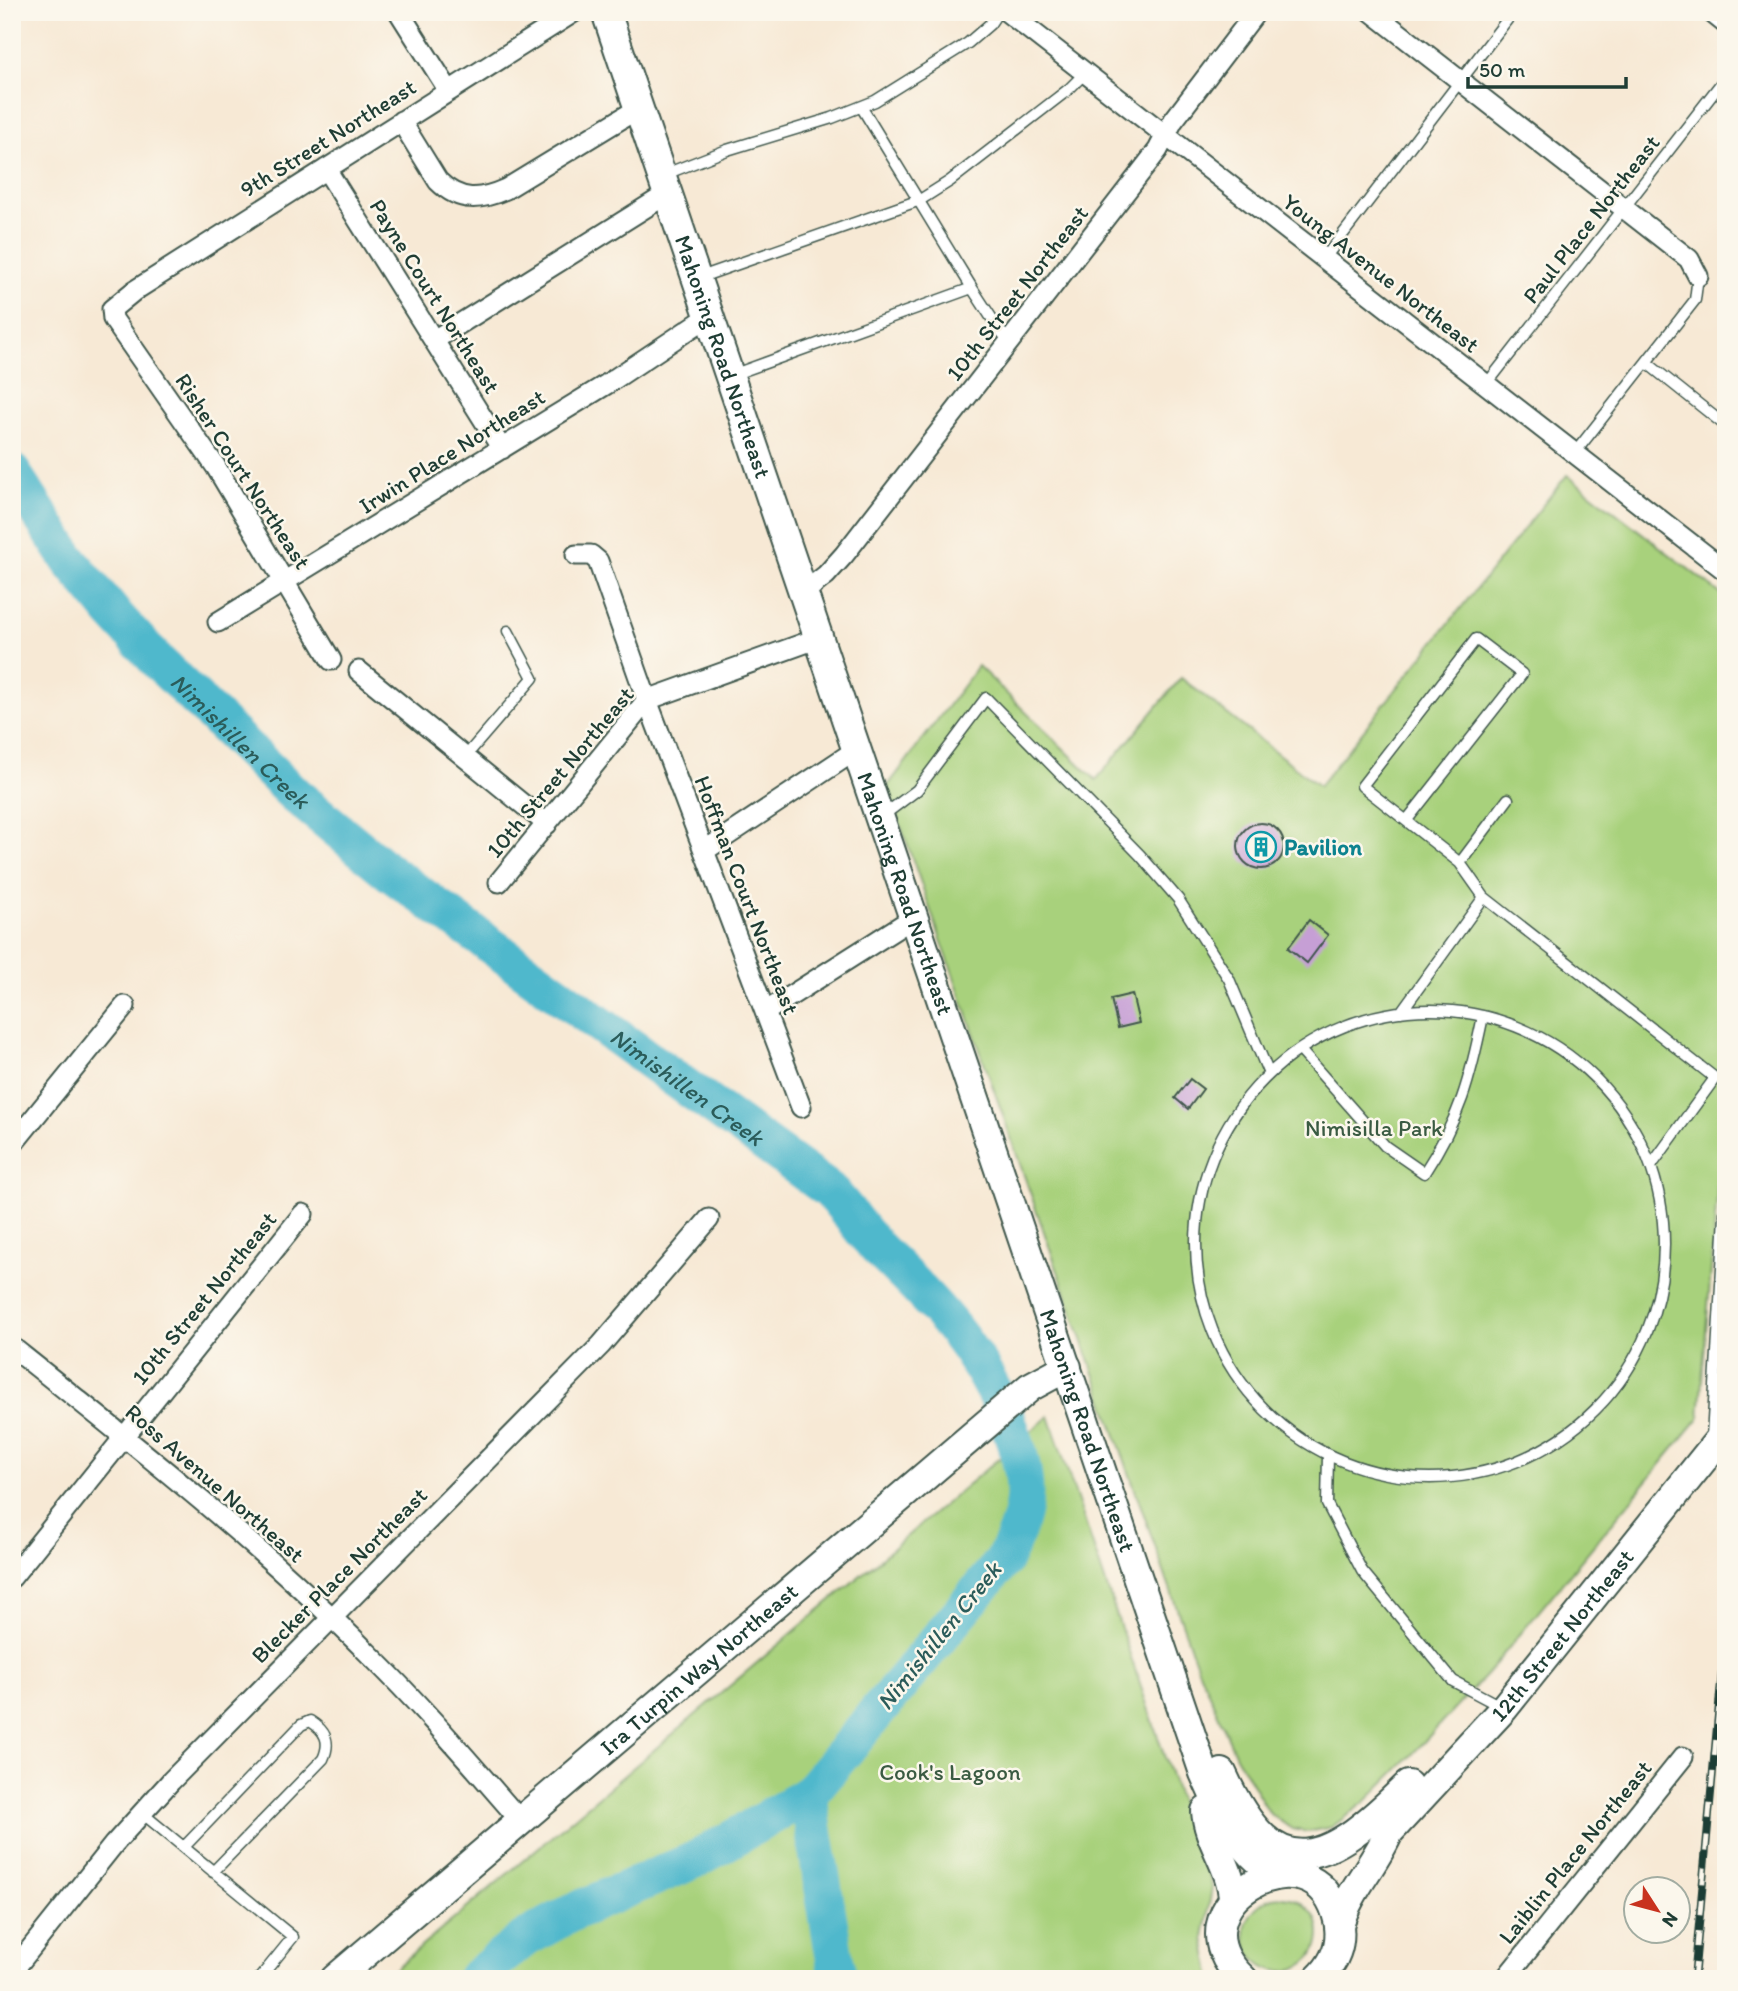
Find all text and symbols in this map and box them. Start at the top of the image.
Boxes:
scale bar [1468,46,1626,90]
text: 50 m [1479,57,1526,82]
street label: 9th Street Northeast [235,73,421,203]
street label: Paul Place Northeast [1516,129,1666,309]
street label: Young Avenue Northeast [1277,187,1485,359]
street label: Payne Court Northeast [364,193,506,399]
street label: 10th Street Northeast [940,200,1094,386]
street label: Mahoning Road Northeast [669,232,777,482]
street label: Risher Court Northeast [169,368,317,574]
street label: Irwin Place Northeast [354,382,550,520]
water label: Nimishillen Creek [164,667,317,816]
street label: 10th Street Northeast [480,681,640,863]
street label: Mahoning Road Northeast [851,768,960,1019]
street label: Hoffman Court Northeast [689,772,806,1019]
building icon: Pavilion [1244,830,1278,864]
place label: Pavilion [1284,833,1363,861]
water label: Nimishillen Creek [605,1022,771,1153]
park label: Nimisilla Park [1305,1114,1443,1142]
street label: 10th Street Northeast [126,1206,282,1390]
street label: Mahoning Road Northeast [1033,1305,1142,1556]
street label: Ross Avenue Northeast [120,1398,311,1569]
street label: Blecker Place Northeast [245,1481,433,1669]
street label: 12th Street Northeast [1485,1544,1640,1727]
water label: Nimishillen Creek [870,1554,1008,1716]
street label: Ira Turpin Way Northeast [594,1577,803,1761]
street label: Laiblin Place Northeast [1492,1755,1658,1949]
park label: Cook's Lagoon [879,1758,1021,1786]
north arrow [1622,1876,1692,1946]
text: N [1657,1908,1683,1932]

